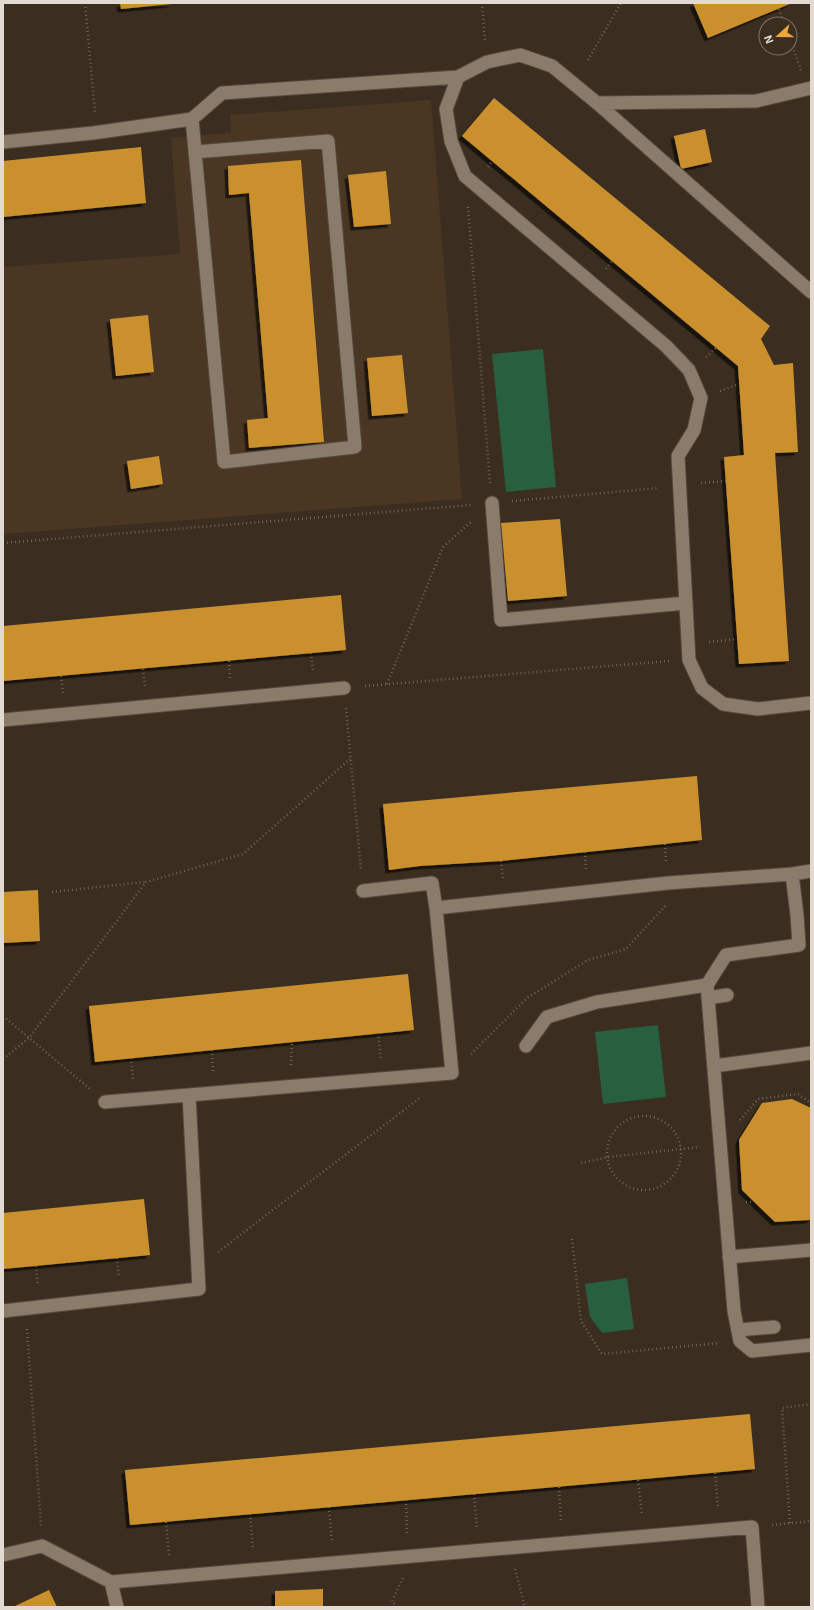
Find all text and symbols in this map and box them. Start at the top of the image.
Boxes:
north arrow [758,16,798,56]
text: N [761,34,776,46]

